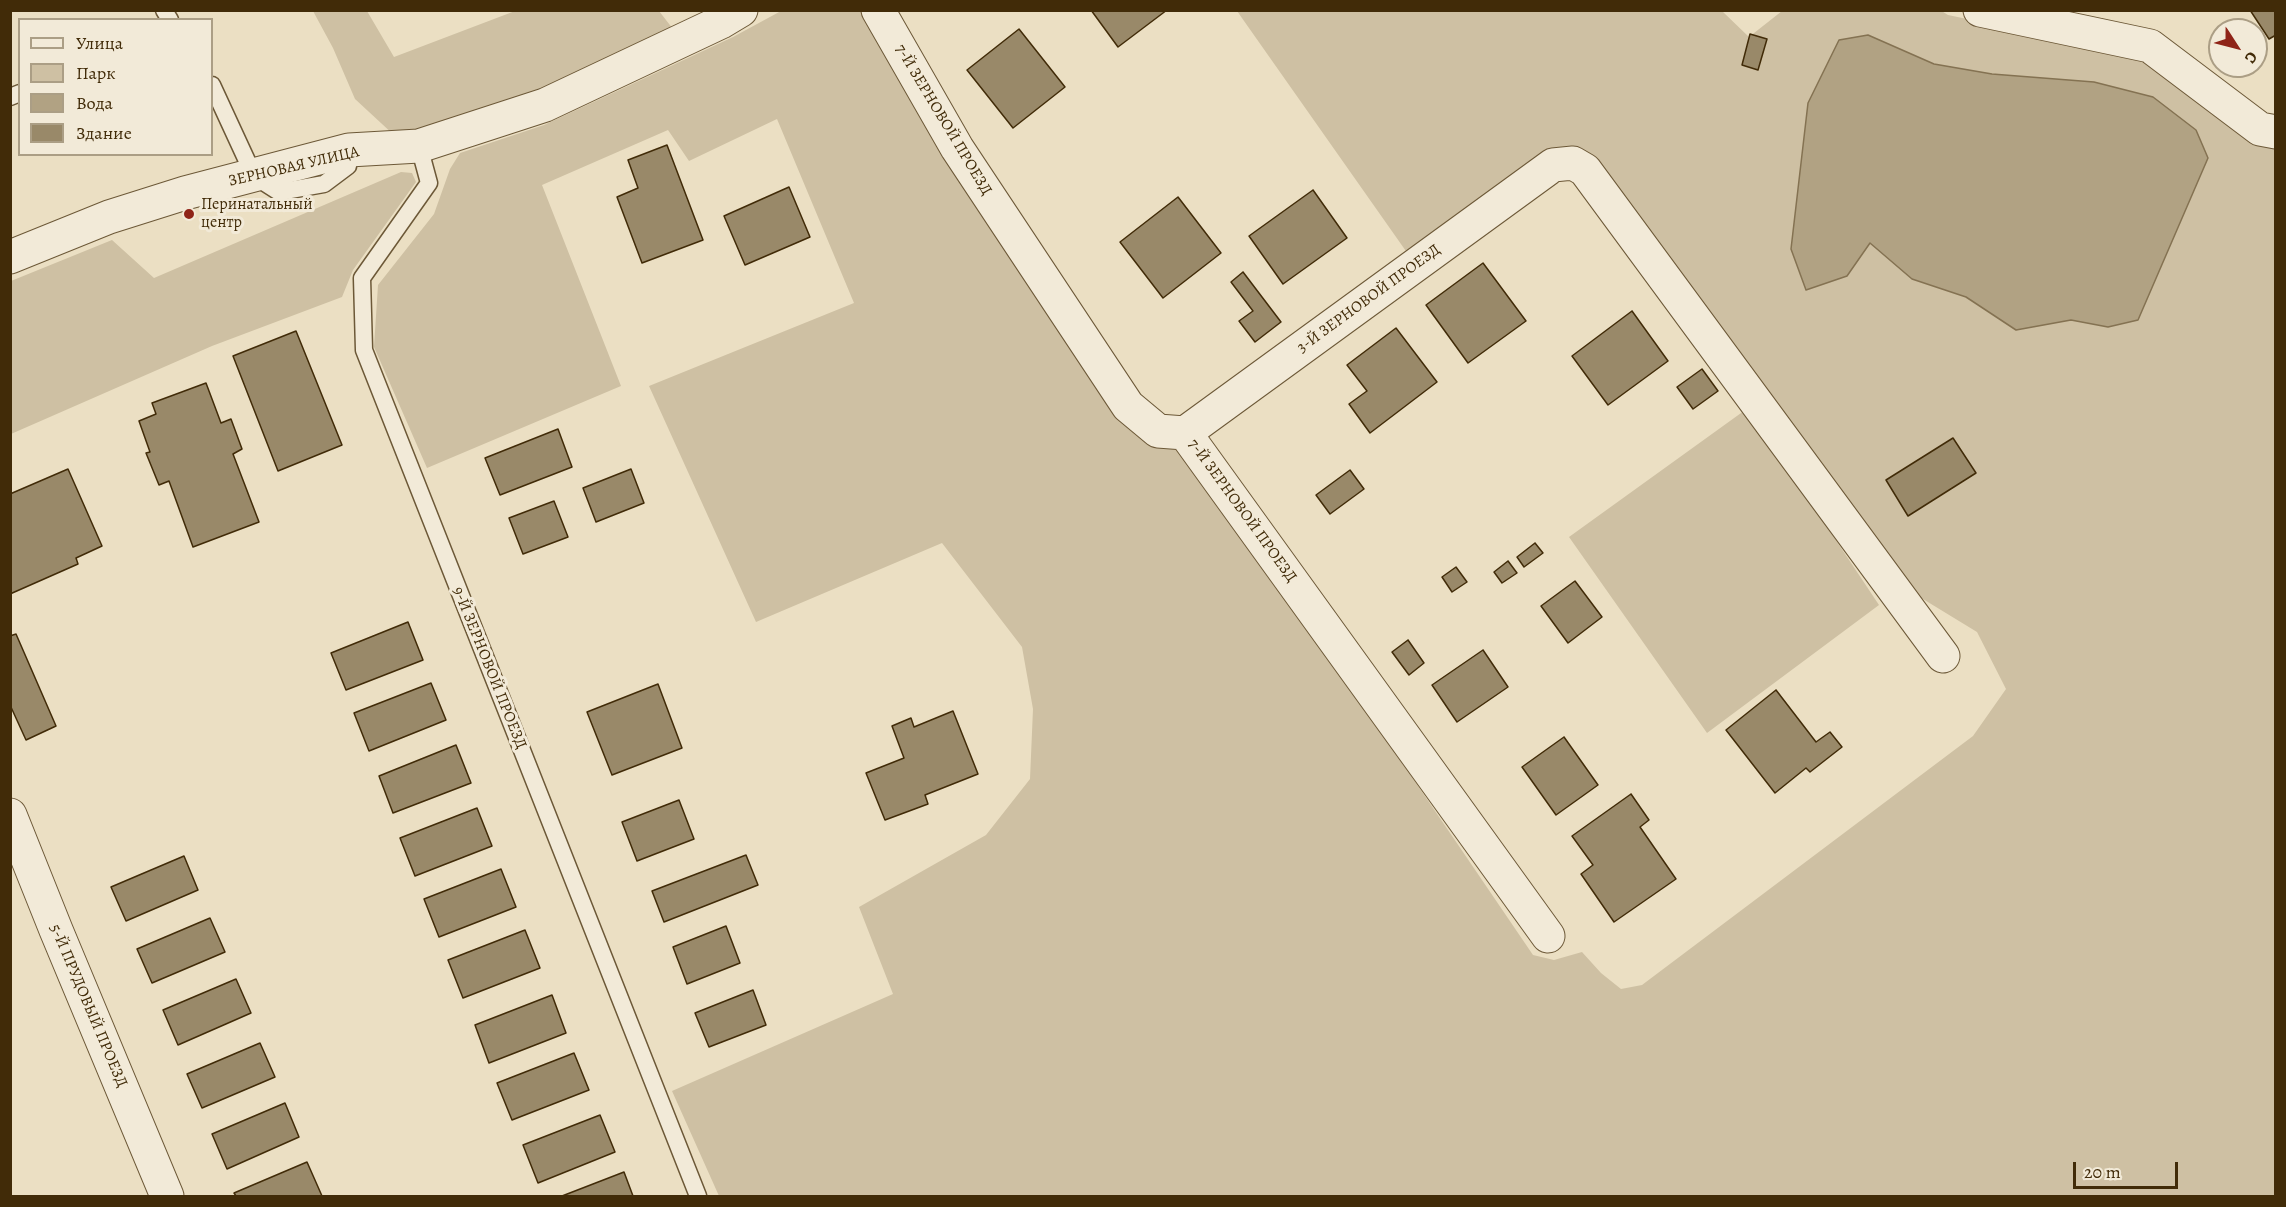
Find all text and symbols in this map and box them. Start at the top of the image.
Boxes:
legend [18,18,213,156]
north arrow [2208,18,2268,78]
text: Улица [76,31,123,55]
street label: 7-Й ЗЕРНОВОЙ ПРОЕЗД [890,41,996,199]
text: С [2239,47,2263,68]
text: Парк [76,61,116,85]
text: Вода [76,91,113,115]
text: Здание [76,121,132,145]
street label: ЗЕРНОВАЯ УЛИЦА [227,143,361,191]
place label: Перинатальный центр [201,195,313,233]
marker: Перинатальный центр [182,207,196,221]
street label: 3-Й ЗЕРНОВОЙ ПРОЕЗД [1294,241,1444,357]
street label: 7-Й ЗЕРНОВОЙ ПРОЕЗД [1184,436,1300,586]
street label: 9-Й ЗЕРНОВОЙ ПРОЕЗД [448,584,530,752]
street label: 5-Й ПРУДОВЫЙ ПРОЕЗД [45,922,131,1090]
scale bar [2076,1150,2181,1188]
text: 20 m [2084,1160,2121,1184]

